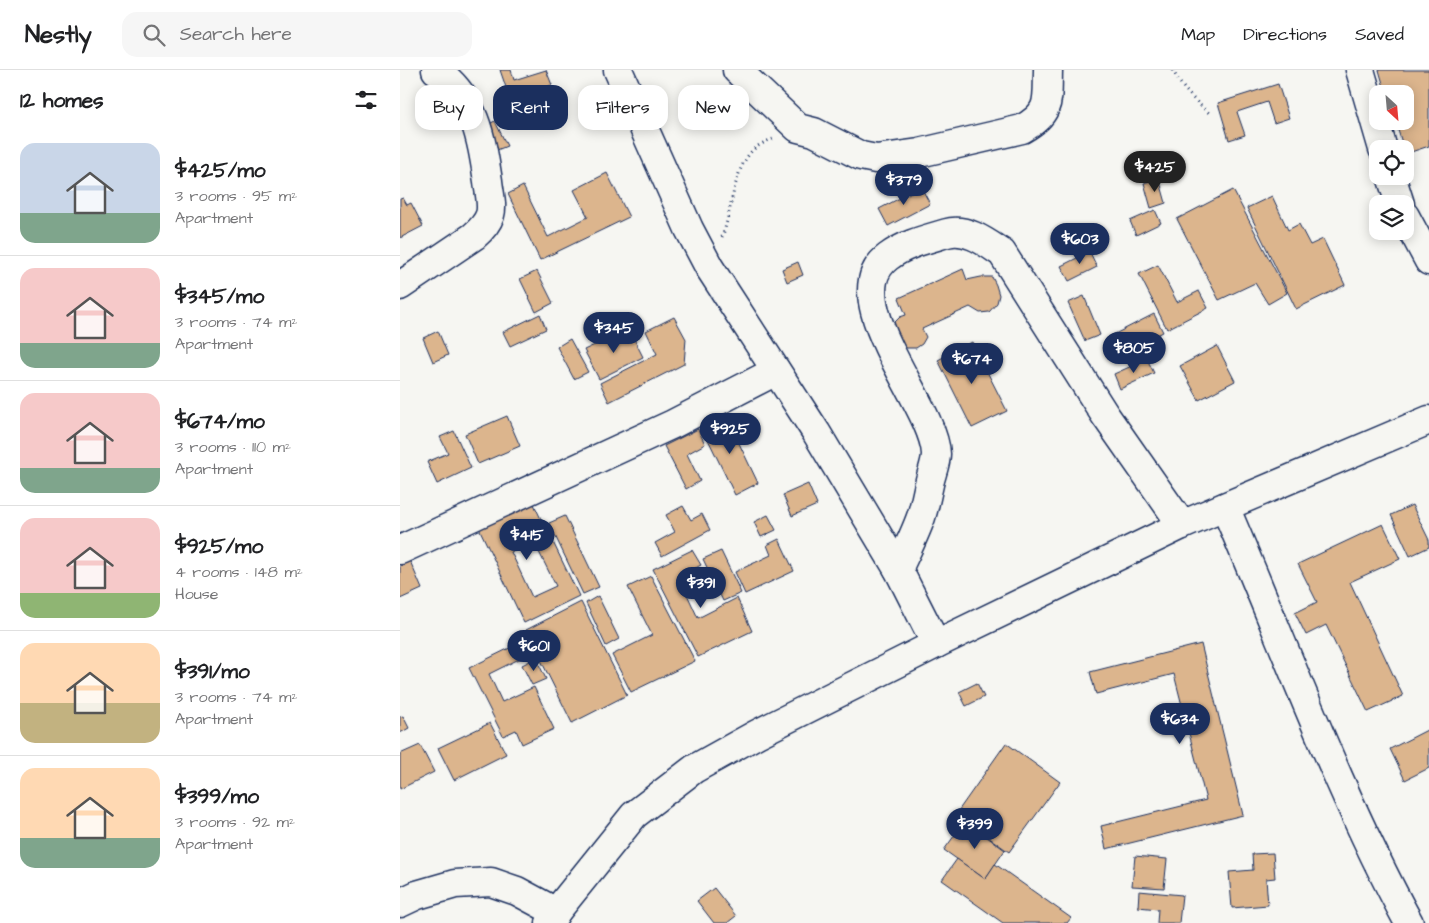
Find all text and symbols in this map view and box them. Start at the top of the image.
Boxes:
search box [122,12,472,57]
text: Nestly [25,18,92,52]
icon: search [140,21,168,49]
text: Search here [180,21,292,48]
text: Map [1181,22,1215,47]
text: Directions [1243,22,1327,47]
text: Saved [1355,22,1404,47]
chip: Buy [415,85,483,130]
chip: Rent [493,85,568,130]
chip: Filters [578,85,668,130]
chip: New [678,85,749,130]
north arrow [1369,85,1414,130]
map controls [1369,85,1414,240]
text: 12 homes [20,86,104,115]
icon: filters [352,86,380,114]
button: locate [1369,140,1414,185]
pin: $425 [1125,150,1185,193]
text: $425/mo [175,156,266,185]
text: $425 [1135,156,1175,178]
icon: home [60,163,120,223]
pin: $379 [874,164,934,206]
text: $379 [886,169,922,191]
text: 3 rooms · 95 m² [175,185,297,207]
button: layers [1369,195,1414,240]
text: Apartment [175,207,253,229]
pin: $603 [1050,222,1110,265]
text: $603 [1061,228,1099,250]
text: $345/mo [175,282,264,311]
icon: home [60,288,120,348]
text: 3 rooms · 74 m² [175,311,298,333]
pin: $345 [584,312,644,354]
text: $345 [594,317,634,339]
pin: $805 [1104,332,1164,374]
text: Apartment [175,333,253,355]
text: $805 [1114,337,1154,359]
pin: $674 [942,342,1002,385]
text: $674 [952,348,992,370]
text: $674/mo [175,407,265,436]
pin: $925 [700,412,760,455]
icon: home [60,413,120,473]
text: $925 [711,418,749,440]
text: 3 rooms · 110 m² [175,436,291,458]
text: Apartment [175,458,253,480]
pin: $415 [497,518,557,561]
text: $415 [510,524,544,546]
text: $925/mo [175,532,263,561]
icon: home [60,538,120,598]
text: 4 rooms · 148 m² [175,561,303,583]
pin: $391 [671,566,731,609]
text: $391 [687,572,715,594]
text: House [175,583,219,605]
pin: $601 [504,630,564,672]
text: $601 [518,635,550,657]
text: $391/mo [175,657,250,686]
icon: home [60,663,120,723]
text: 3 rooms · 74 m² [175,686,298,708]
pin: $634 [1150,702,1210,745]
text: Apartment [175,708,253,730]
text: $634 [1161,708,1199,730]
text: $399/mo [175,782,259,811]
icon: home [60,788,120,848]
pin: $399 [945,808,1005,850]
text: 3 rooms · 92 m² [175,811,295,833]
text: $399 [957,813,993,835]
text: Apartment [175,833,253,855]

